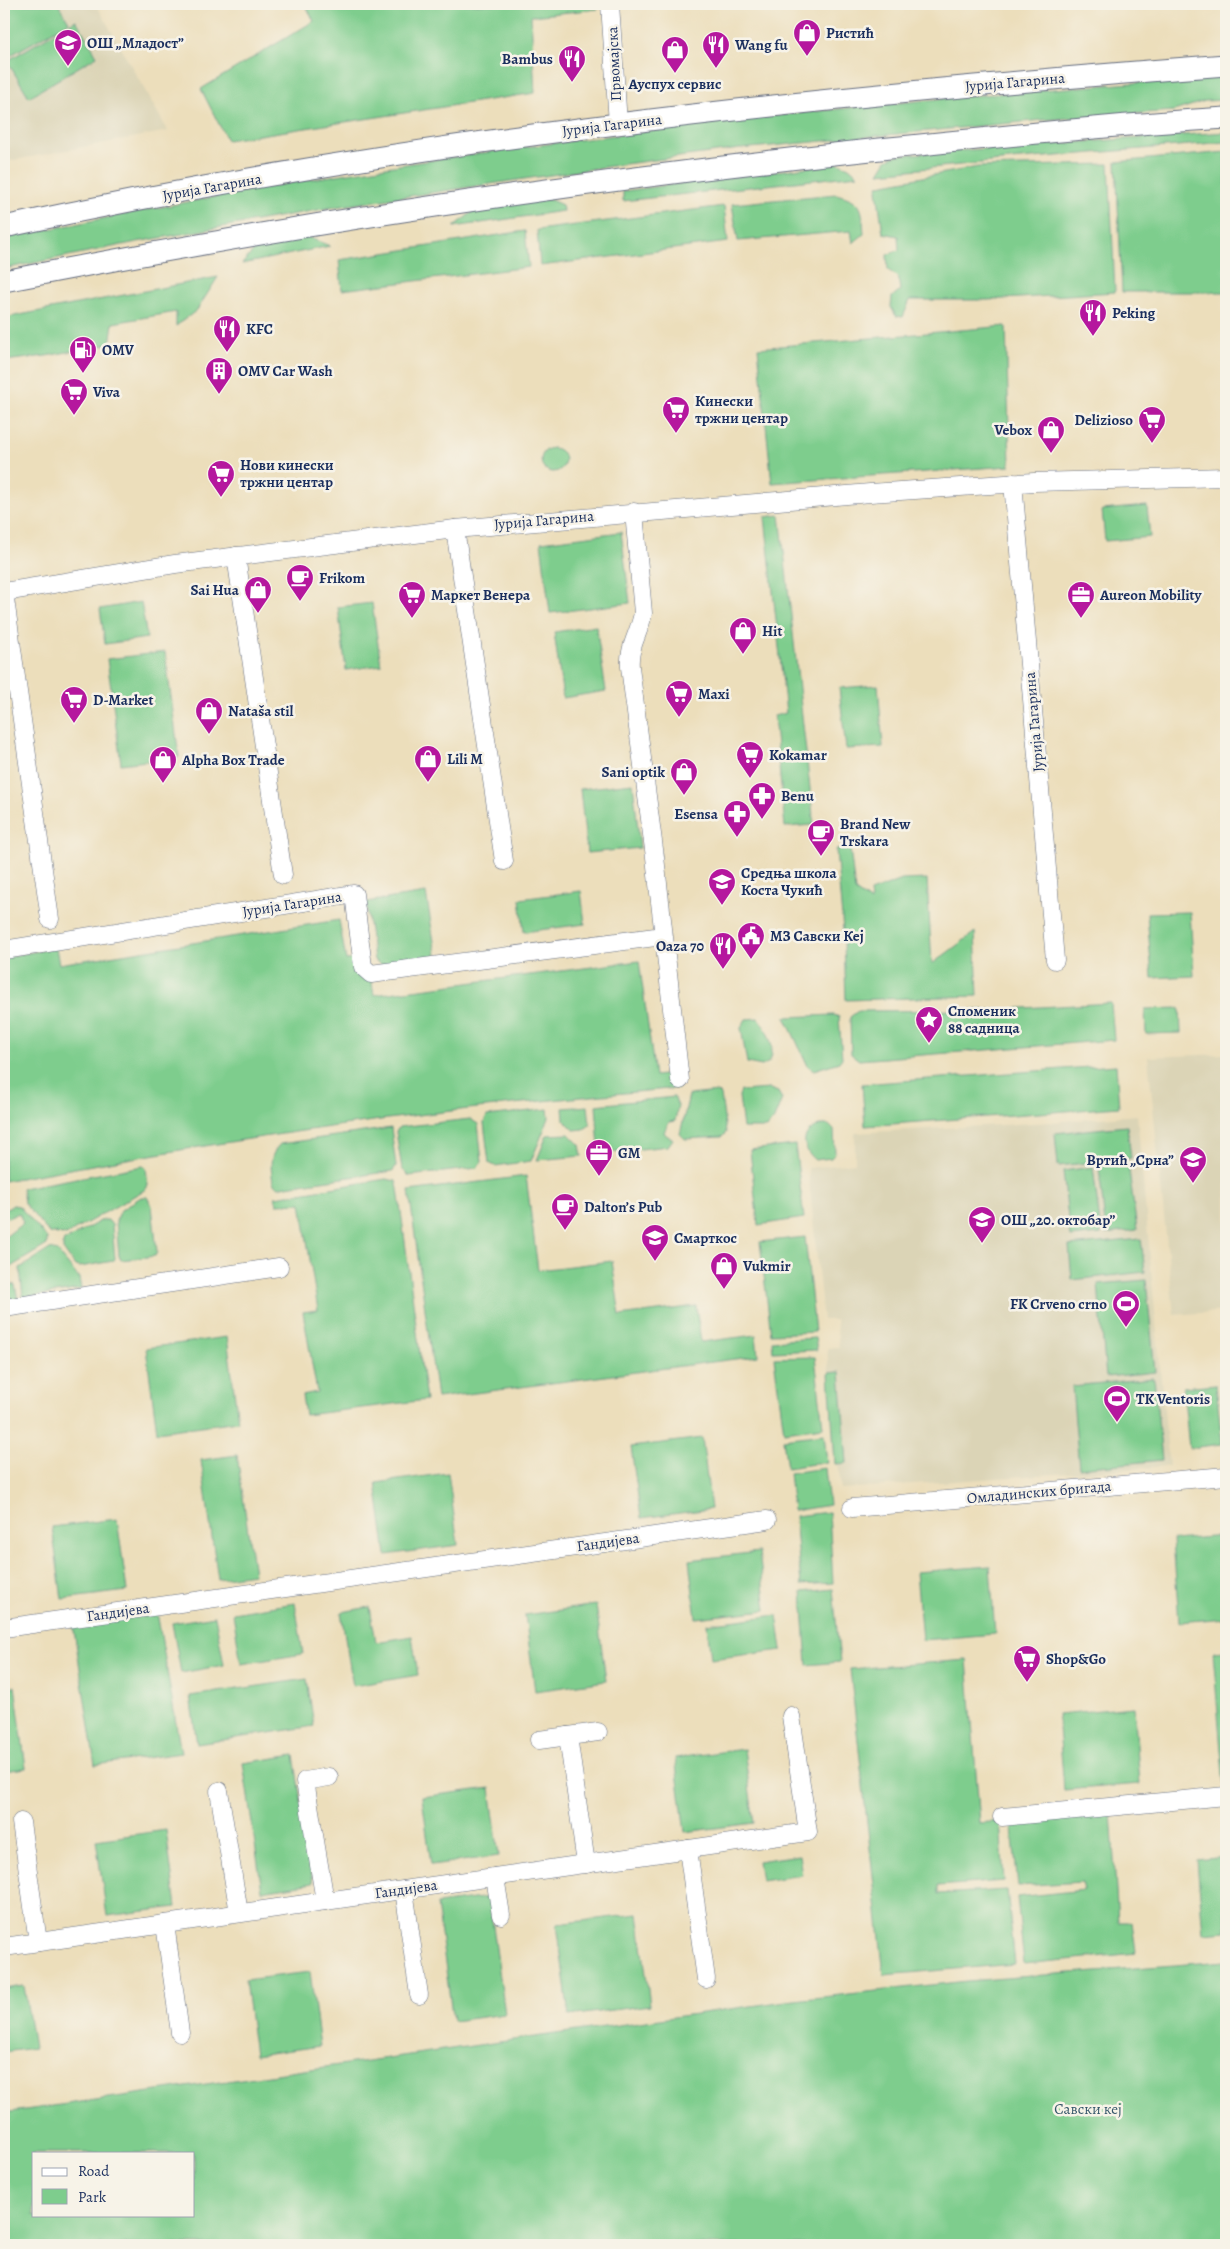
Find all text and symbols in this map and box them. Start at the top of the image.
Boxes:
shop icon: Ристић [792,18,822,57]
place label: Ристић [826,23,874,43]
street label: Првомајска [602,26,626,102]
school or university icon: ОШ „Младост” [53,28,83,67]
restaurant icon: Wang fu [701,30,731,69]
place label: ОШ „Младост” [87,33,184,53]
shop icon: Ауспух сервис [660,35,690,74]
place label: Wang fu [734,35,788,55]
restaurant icon: Bambus [557,44,587,83]
place label: Bambus [502,49,553,69]
street label: Јурија Гагарина [964,68,1066,96]
place label: Ауспух сервис [628,74,721,94]
street label: Јурија Гагарина [561,109,663,141]
street label: Јурија Гагарина [161,168,263,206]
restaurant icon: Peking [1078,298,1108,337]
place label: Peking [1112,303,1156,323]
restaurant icon: KFC [212,314,242,353]
place label: KFC [246,319,273,339]
fuel station icon: OMV [68,335,98,374]
place label: OMV [102,340,135,360]
building icon: OMV Car Wash [204,356,234,395]
place label: OMV Car Wash [238,361,333,381]
supermarket icon: Viva [59,377,89,416]
place label: Viva [92,382,121,402]
place label: Кинески тржни центар [695,391,788,428]
supermarket icon: Кинески тржни центар [661,395,691,434]
supermarket icon: Delizioso [1137,405,1167,444]
place label: Delizioso [1075,410,1133,430]
shop icon: Vebox [1036,415,1066,454]
place label: Vebox [993,420,1033,440]
place label: Нови кинески тржни центар [240,455,334,492]
supermarket icon: Нови кинески тржни центар [206,459,236,498]
street label: Јурија Гагарина [493,506,595,534]
cafe icon: Frikom [285,563,315,602]
place label: Frikom [319,568,365,588]
shop icon: Sai Hua [243,575,273,614]
place label: Sai Hua [190,580,240,600]
supermarket icon: Маркет Венера [397,580,427,619]
office icon: Aureon Mobility [1066,580,1096,619]
place label: Маркет Венера [431,585,531,605]
place label: Aureon Mobility [1099,585,1202,605]
shop icon: Hit [728,616,758,655]
place label: Hit [762,621,783,641]
street label: Јурија Гагарина [1020,671,1048,773]
supermarket icon: Maxi [664,679,694,718]
place label: Maxi [698,684,730,704]
supermarket icon: D-Market [59,685,89,724]
place label: D-Market [93,690,153,710]
shop icon: Nataša stil [194,696,224,735]
place label: Nataša stil [228,701,294,721]
supermarket icon: Kokamar [735,740,765,779]
shop icon: Lili M [413,744,443,783]
shop icon: Alpha Box Trade [148,745,178,784]
place label: Kokamar [769,745,827,765]
place label: Lili M [447,749,483,769]
place label: Alpha Box Trade [181,750,285,770]
shop icon: Sani optik [669,757,699,796]
place label: Sani optik [602,762,665,782]
pharmacy icon: Benu [747,781,777,820]
place label: Benu [781,786,815,806]
pharmacy icon: Esensa [722,799,752,838]
place label: Esensa [674,804,719,824]
place label: Brand New Trskara [840,814,911,851]
cafe icon: Brand New Trskara [806,818,836,857]
place label: Средња школа Коста Чукић [741,863,837,900]
school or university icon: Средња школа Коста Чукић [707,867,737,906]
street label: Јурија Гагарина [241,886,343,922]
public building icon: МЗ Савски Кеј [736,921,766,960]
place label: МЗ Савски Кеј [770,926,864,946]
restaurant icon: Oaza 70 [708,931,738,970]
place label: Oaza 70 [656,936,704,956]
place label: Споменик 88 садница [948,1001,1021,1038]
place icon: Споменик 88 садница [914,1005,944,1044]
office icon: GM [584,1138,614,1177]
place label: GM [618,1143,641,1163]
school or university icon: Вртић „Срна” [1178,1145,1208,1184]
place label: Вртић „Срна” [1086,1150,1174,1170]
cafe icon: Dalton’s Pub [550,1192,580,1231]
place label: Dalton’s Pub [584,1197,663,1217]
school or university icon: ОШ „20. октобар” [967,1205,997,1244]
place label: ОШ „20. октобар” [1001,1210,1116,1230]
school or university icon: Смарткос [640,1223,670,1262]
place label: Смарткос [674,1228,737,1248]
shop icon: Vukmir [709,1251,739,1290]
place label: Vukmir [742,1256,791,1276]
sports icon: FK Crveno crno [1111,1289,1141,1328]
place label: FK Crveno crno [1010,1294,1107,1314]
sports icon: TK Ventoris [1102,1384,1132,1423]
place label: TK Ventoris [1136,1389,1210,1409]
street label: Омладинских бригада [966,1476,1112,1508]
street label: Гандијева [575,1528,641,1556]
street label: Гандијева [85,1598,151,1626]
supermarket icon: Shop&Go [1012,1644,1042,1683]
place label: Shop&Go [1046,1649,1106,1669]
street label: Гандијева [373,1875,439,1903]
park label: Савски кеј [1054,2099,1122,2119]
legend [32,2152,195,2216]
text: Road [78,2161,110,2181]
text: Park [78,2187,107,2207]

